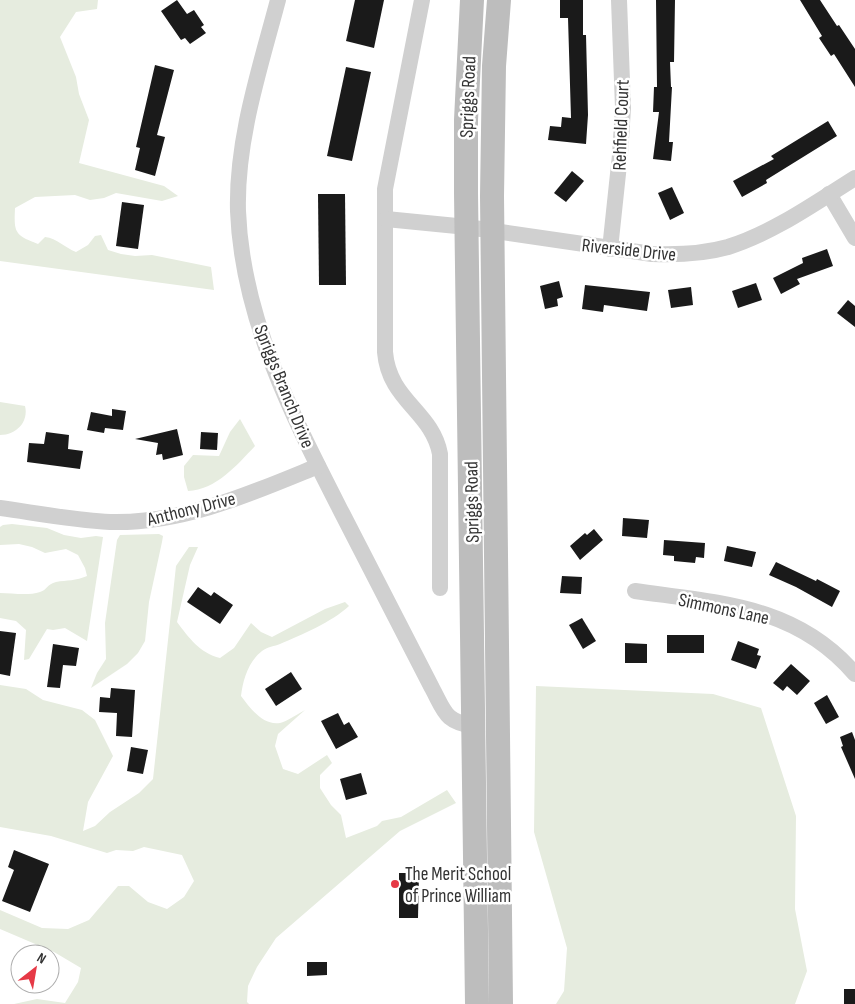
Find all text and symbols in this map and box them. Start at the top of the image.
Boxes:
street label: Spriggs Road [456,56,481,138]
street label: Rehfield Court [608,79,635,171]
street label: Riverside Drive [581,234,677,267]
street label: Spriggs Branch Drive [248,322,319,452]
street label: Spriggs Road [460,461,485,543]
street label: Anthony Drive [144,487,238,532]
street label: Simmons Lane [676,589,771,630]
place label: The Merit School of Prince William [405,863,511,908]
marker: The Merit School of Prince William [389,878,401,890]
north arrow [10,944,60,994]
text: N [34,949,49,967]

